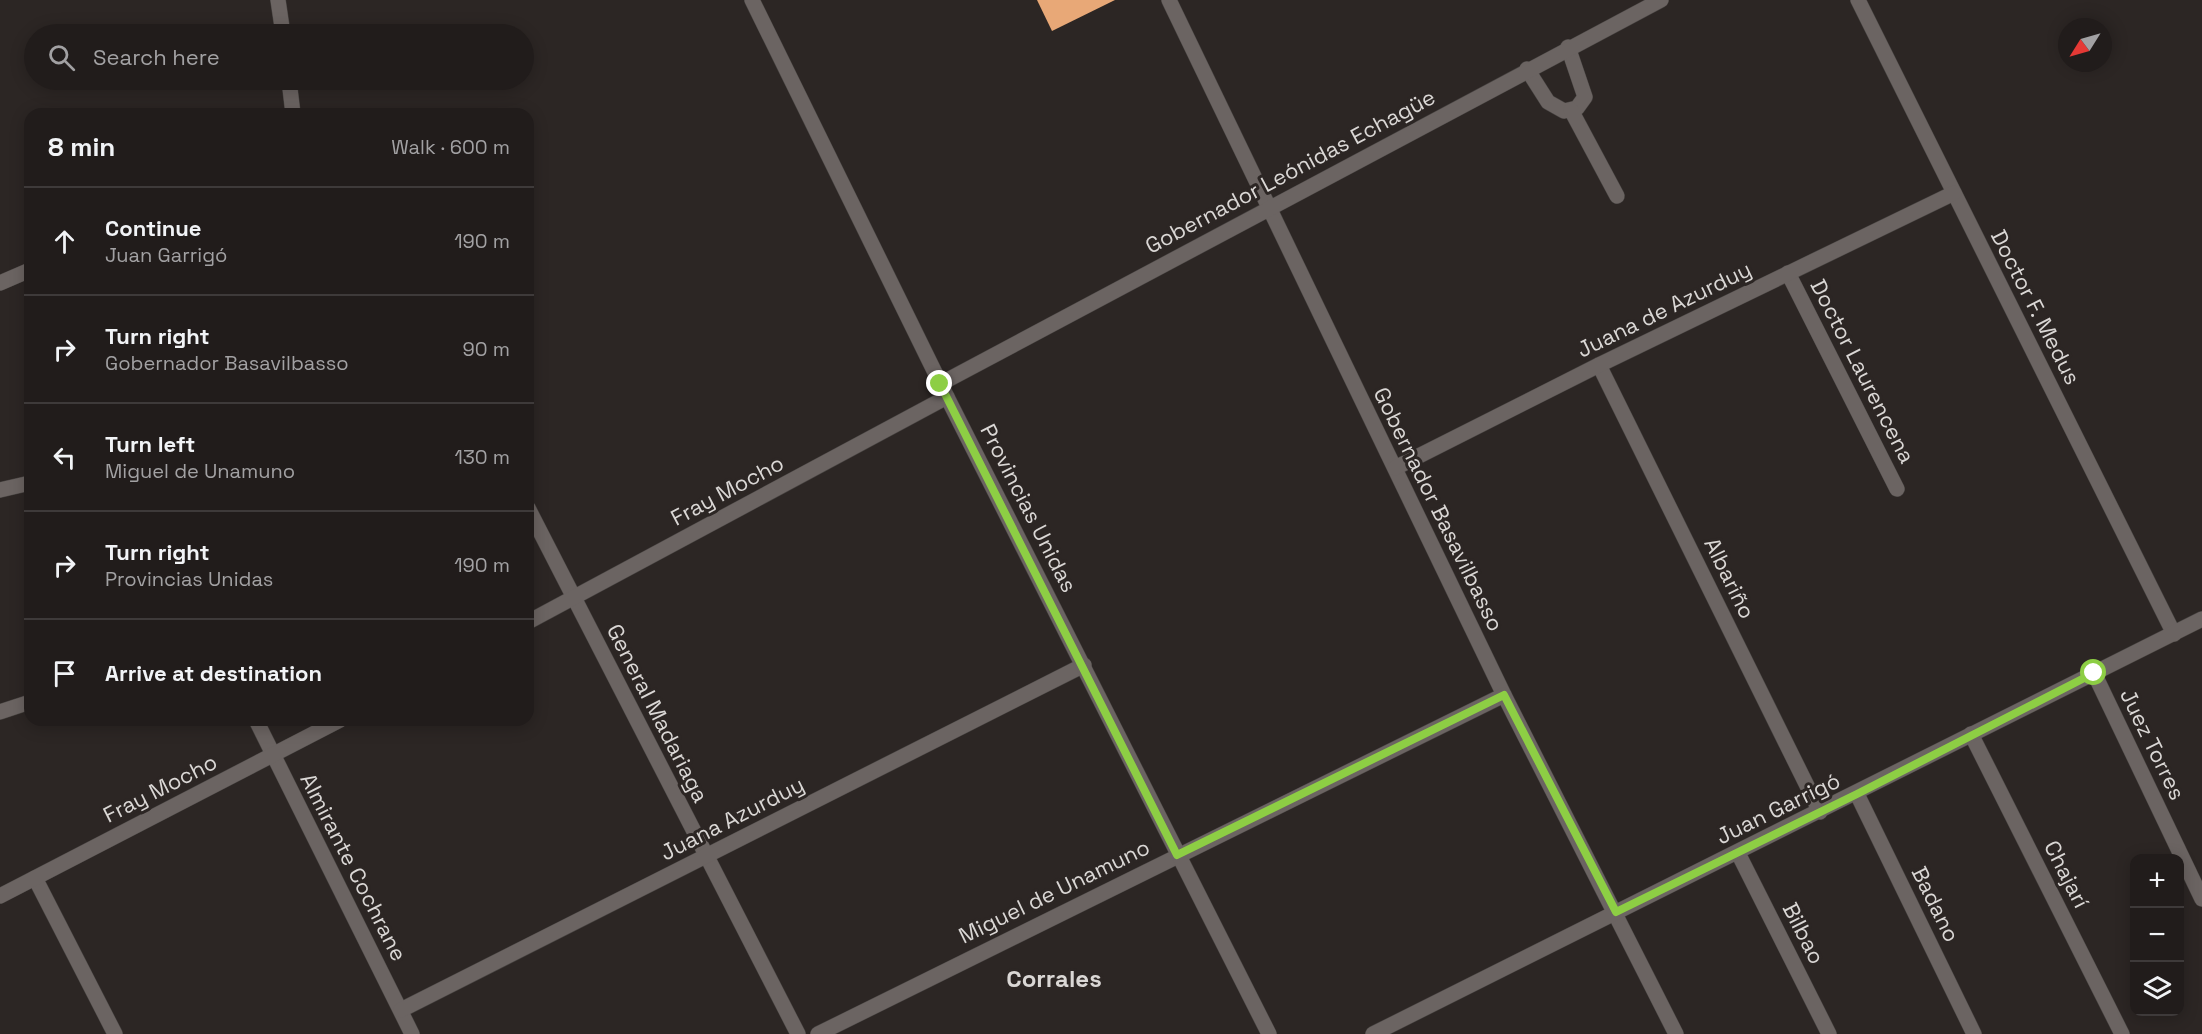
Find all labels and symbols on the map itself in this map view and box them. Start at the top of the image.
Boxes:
north arrow [2058,18,2112,72]
street label: Gobernador Leónidas Echagüe [1140,82,1440,260]
street label: Doctor F. Medus [1985,225,2087,389]
street label: Juana de Azurduy [1572,255,1756,363]
street label: Doctor Laurencena [1805,274,1922,468]
route end [926,370,952,396]
street label: Gobernador Basavilbasso [1368,382,1510,636]
street label: Provincias Unidas [974,419,1084,597]
street label: Fray Mocho [666,448,788,532]
street label: Albariño [1698,533,1762,623]
street label: General Madariaga [601,619,715,807]
route start [2080,659,2106,685]
street label: Juez Torres [2114,684,2192,804]
street label: Fray Mocho [98,747,222,829]
street label: Juan Garrigó [1711,766,1845,850]
street label: Almirante Cochrane [295,768,413,966]
street label: Juana Azurduy [655,770,809,866]
street label: Miguel de Unamuno [954,833,1154,949]
street label: Chajarí [2038,836,2096,913]
street label: Badano [1906,862,1966,946]
street label: Bilbao [1777,897,1831,969]
district label: Corrales [1006,963,1102,994]

